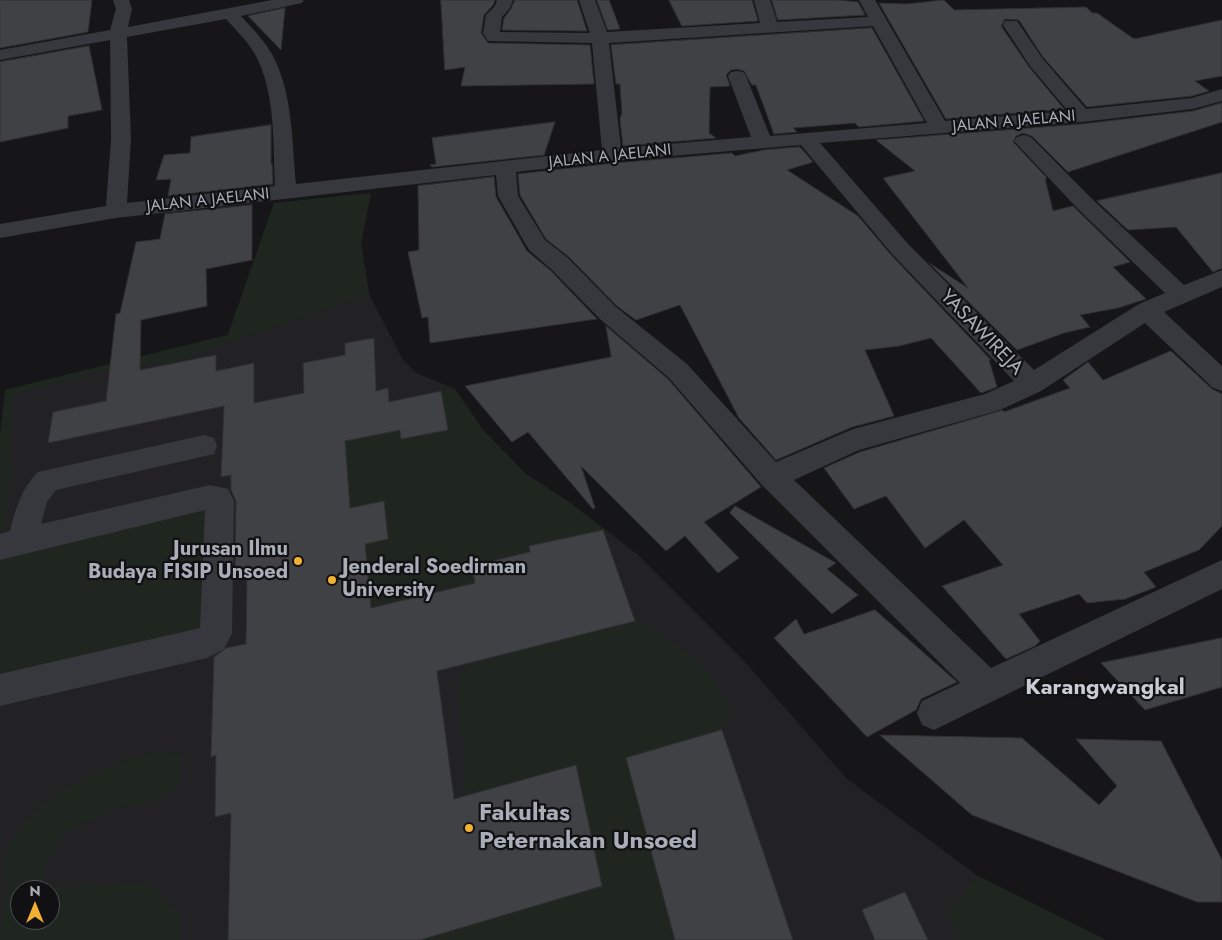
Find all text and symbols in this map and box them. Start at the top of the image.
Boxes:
street label: JALAN A JAELANI [952,107,1076,137]
street label: JALAN A JAELANI [548,141,672,173]
street label: JALAN A JAELANI [146,185,270,217]
street label: YASAWIREJA [934,285,1028,381]
place label: Jurusan Ilmu Budaya FISIP Unsoed [88,538,288,585]
marker: Jurusan Ilmu Budaya FISIP Unsoed [292,555,304,567]
place label: Jenderal Soedirman University [342,556,526,603]
marker: Jenderal Soedirman University [326,574,338,586]
district label: Karangwangkal [1025,676,1185,702]
place label: Fakultas Peternakan Unsoed [479,800,697,856]
marker: Fakultas Peternakan Unsoed [463,822,475,834]
north arrow [10,880,60,930]
text: N [29,881,41,901]

